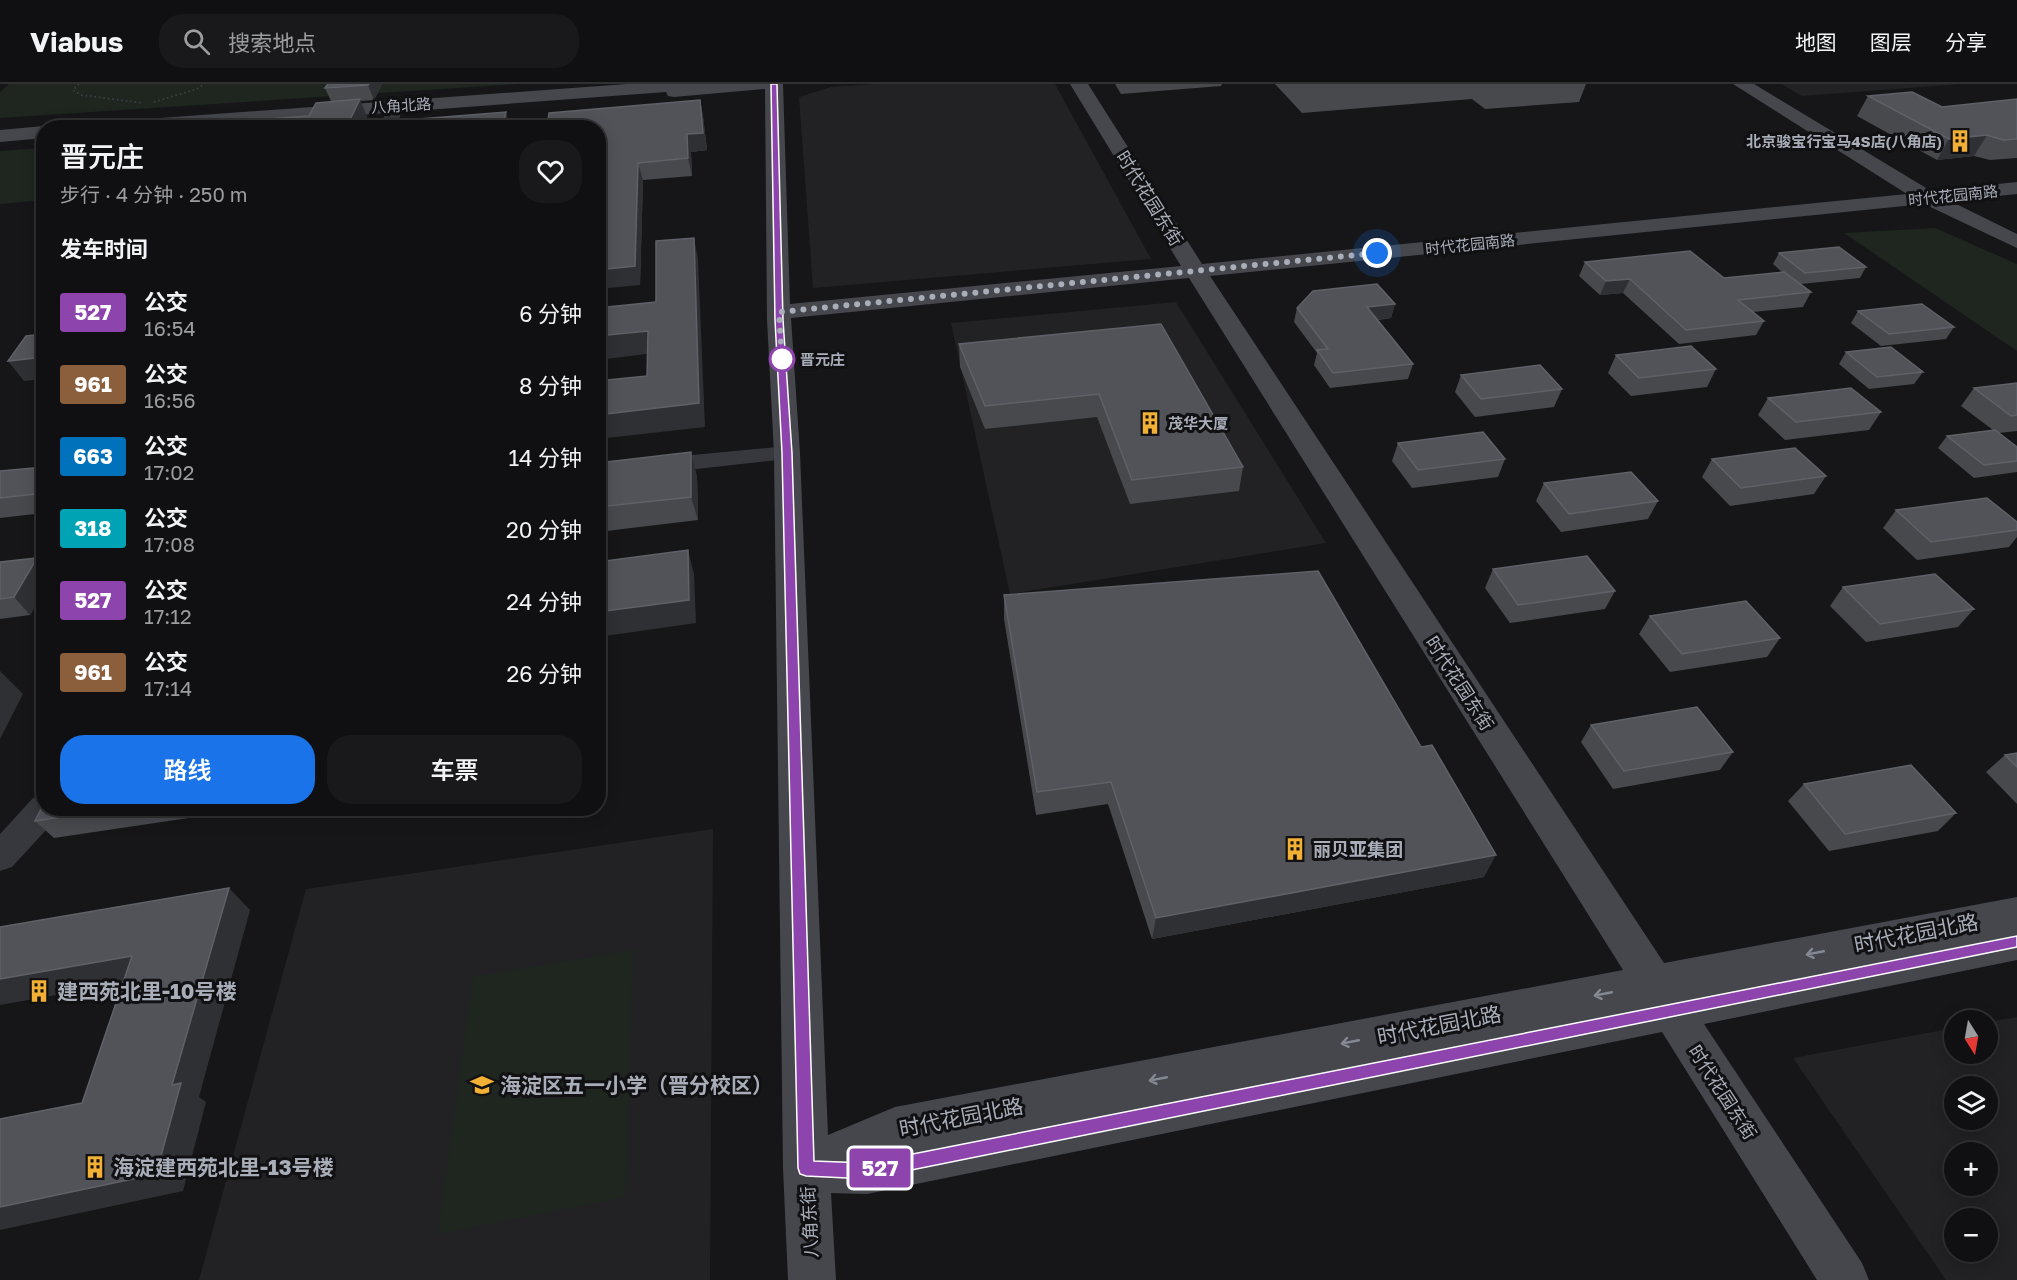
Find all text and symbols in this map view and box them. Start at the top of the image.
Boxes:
search box [159,14,579,68]
text: Viabus [30,25,123,58]
icon: search [180,25,213,58]
text: 搜索地点 [228,29,316,56]
text: 地图 [1795,29,1837,55]
text: 图层 [1870,29,1912,55]
text: 分享 [1945,29,1987,55]
street label: 八角北路 [370,94,432,116]
building icon: 北京骏宝行宝马4S店(八角店) [1947,128,1973,154]
place label: 北京骏宝行宝马4S店(八角店) [1746,132,1942,150]
text: 晋元庄 [60,140,144,173]
button: heart [519,140,582,203]
street label: 时代花园东街 [1112,146,1188,250]
street label: 时代花园南路 [1907,181,1999,209]
text: 步行 · 4 分钟 · 250 m [60,182,248,206]
street label: 时代花园南路 [1424,230,1516,258]
text: 发车时间 [60,235,148,262]
your location [1362,238,1392,268]
text: 公交 [144,288,188,315]
text: 527 [74,299,112,325]
text: 6 分钟 [519,300,582,327]
text: 16:54 [144,316,196,340]
marker: 晋元庄 [769,346,795,372]
place label: 晋元庄 [800,350,845,368]
text: 公交 [144,360,188,387]
text: 961 [74,371,112,397]
text: 8 分钟 [519,372,582,399]
text: 16:56 [144,388,196,412]
building icon: 茂华大厦 [1137,410,1163,436]
place label: 茂华大厦 [1168,414,1228,432]
text: 公交 [144,432,188,459]
text: 663 [73,443,113,469]
text: 14 分钟 [508,444,582,471]
text: 17:02 [144,460,194,484]
text: 公交 [144,504,188,531]
text: 318 [74,515,112,541]
text: 20 分钟 [506,516,582,543]
text: 17:08 [144,532,195,556]
text: 公交 [144,576,188,603]
text: 527 [74,587,112,613]
text: 24 分钟 [506,588,582,615]
text: 17:12 [144,604,192,628]
street label: 时代花园东街 [1421,632,1499,734]
text: 公交 [144,648,188,675]
text: 961 [74,659,112,685]
text: 26 分钟 [506,660,582,687]
text: 17:14 [144,676,192,700]
button: 路线 [60,735,315,804]
button: 车票 [327,735,582,804]
building icon: 丽贝亚集团 [1282,836,1308,862]
place label: 丽贝亚集团 [1313,838,1403,860]
street label: 时代花园北路 [1852,908,1980,958]
one-way arrow [1806,948,1826,959]
building icon: 建西苑北里-10号楼 [26,978,52,1004]
place label: 建西苑北里-10号楼 [57,978,236,1004]
one-way arrow [1594,989,1614,1000]
street label: 时代花园北路 [1375,1000,1503,1050]
north arrow [1944,1010,1998,1064]
map controls [1944,1010,1998,1262]
one-way arrow [1340,1037,1360,1048]
street label: 时代花园东街 [1684,1041,1762,1143]
school or university icon: 海淀区五一小学（晋分校区） [469,1072,495,1098]
place label: 海淀区五一小学（晋分校区） [500,1072,773,1098]
one-way arrow [1149,1074,1169,1085]
button: layers [1944,1076,1998,1130]
street label: 时代花园北路 [897,1092,1025,1142]
button: + [1944,1142,1998,1196]
line badge: 527 [846,1148,914,1188]
building icon: 海淀建西苑北里-13号楼 [82,1154,108,1180]
place label: 海淀建西苑北里-13号楼 [113,1154,334,1180]
text: 527 [861,1155,899,1181]
street label: 八角东街 [796,1185,822,1259]
button: − [1944,1208,1998,1262]

